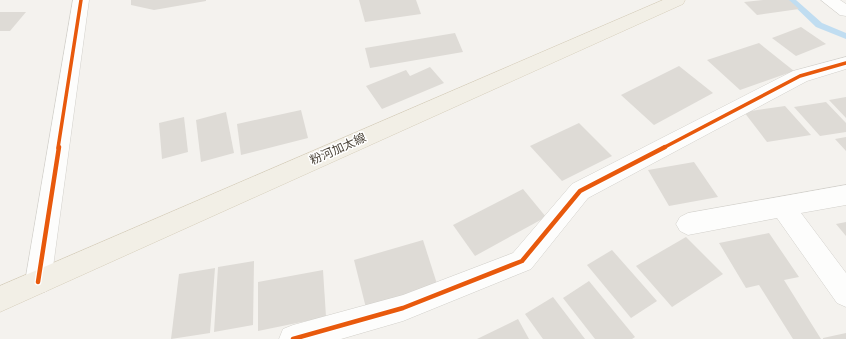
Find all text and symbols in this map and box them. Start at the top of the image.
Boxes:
street label: 粉河加太線 [308,130,368,168]

